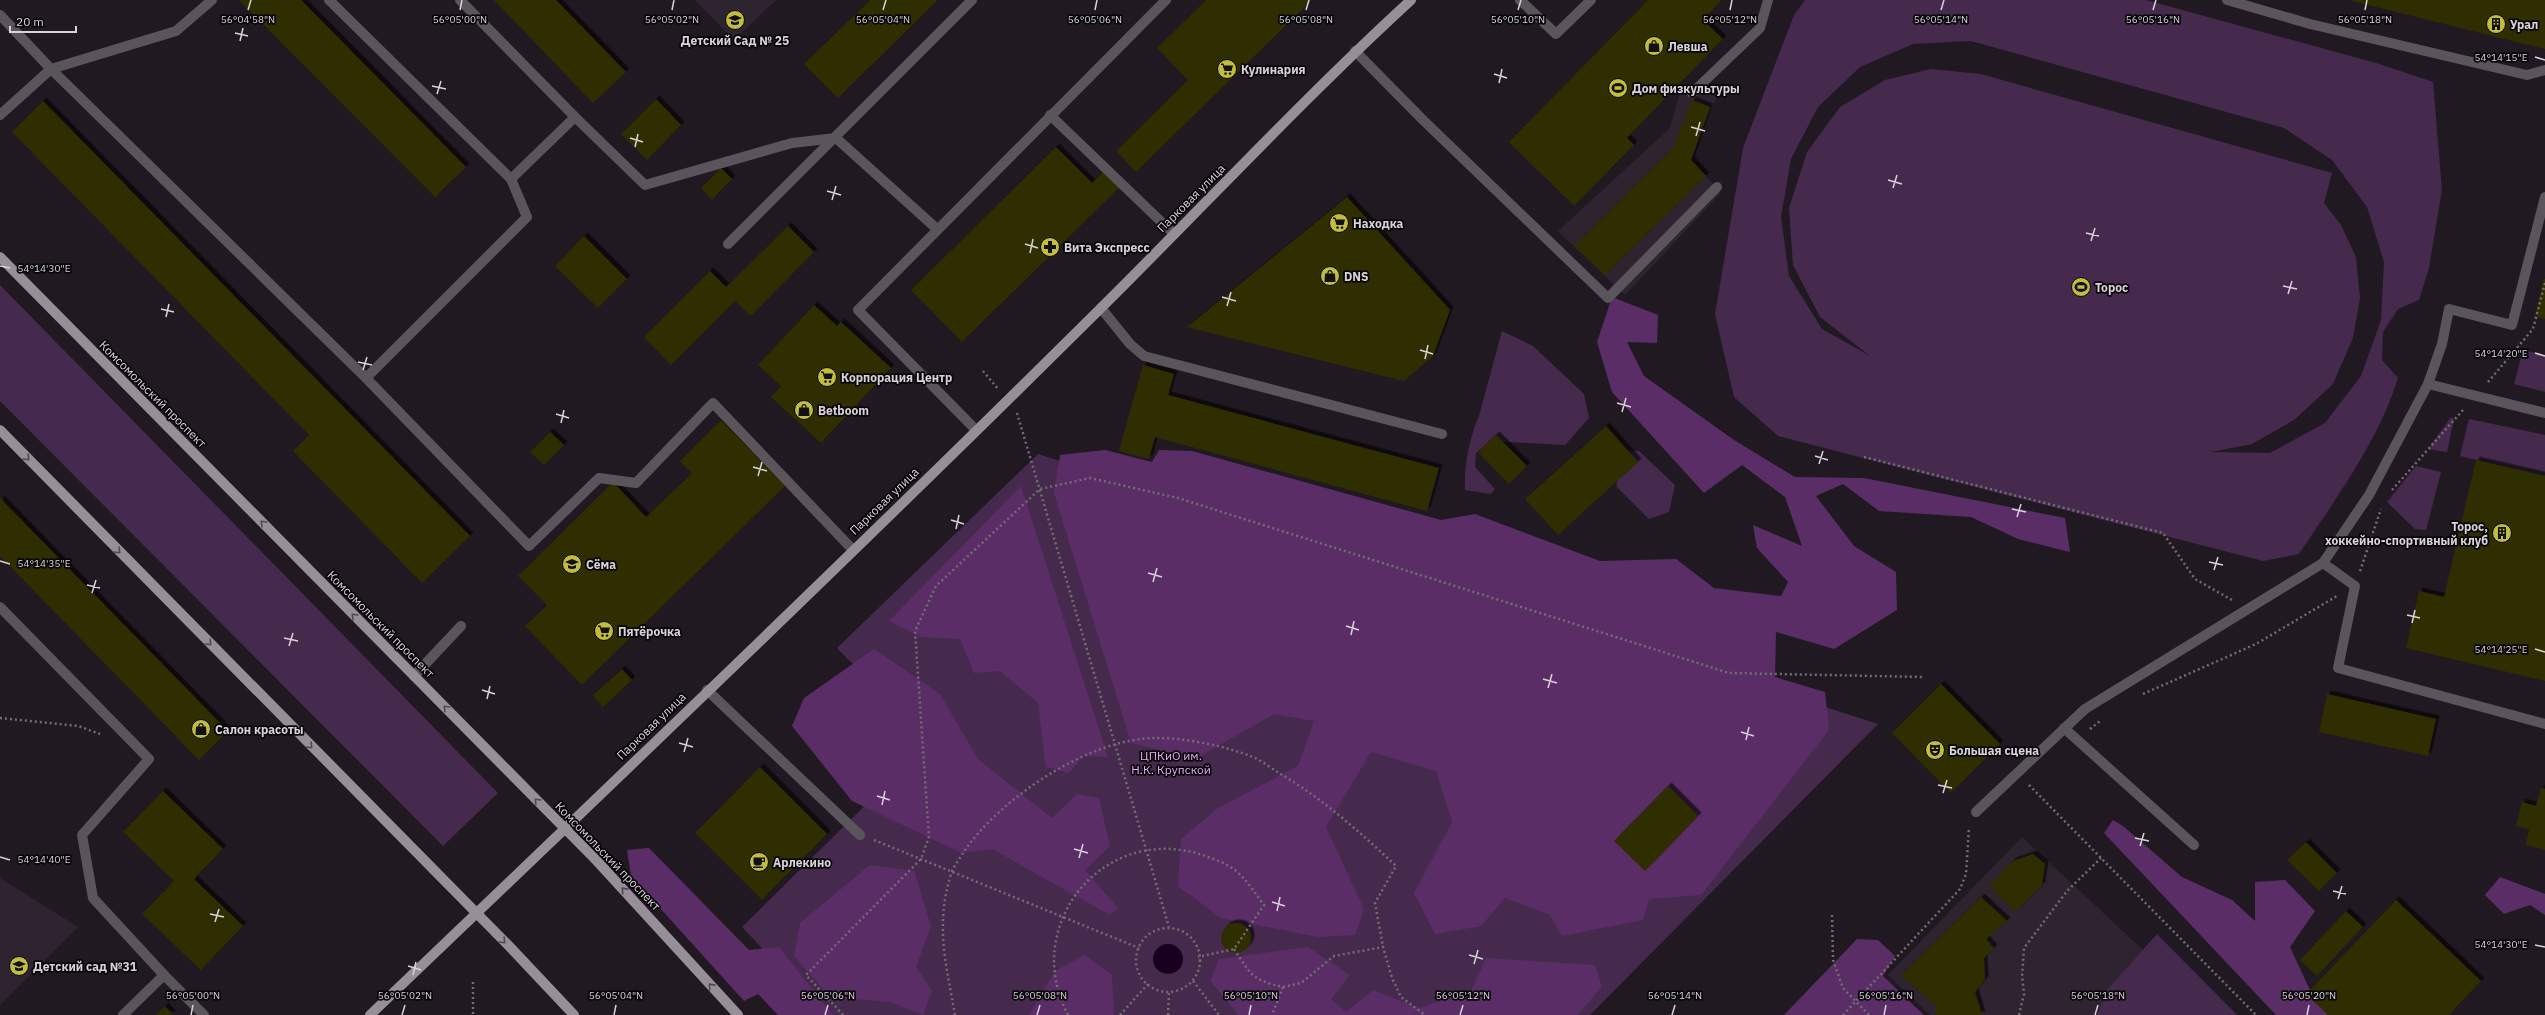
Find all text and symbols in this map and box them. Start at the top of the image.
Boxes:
scale bar [10,8,76,34]
school or university icon: Детский Сад № 25 [724,9,746,31]
text: 56°04'58"N [221,13,275,26]
text: 56°05'00"N [433,13,487,26]
text: 56°05'02"N [645,13,699,26]
text: 56°05'04"N [856,13,910,26]
text: 56°05'06"N [1068,13,1122,26]
text: 56°05'08"N [1279,13,1333,26]
text: 56°05'10"N [1491,13,1545,26]
text: 56°05'12"N [1703,13,1757,26]
text: 56°05'14"N [1914,13,1968,26]
text: 56°05'16"N [2126,13,2180,26]
text: 56°05'18"N [2338,13,2392,26]
building icon: Урал [2485,13,2507,35]
text: 20 m [16,14,44,29]
place label: Урал [2510,17,2538,32]
place label: Детский Сад № 25 [681,33,789,48]
shop icon: Левша [1643,35,1665,57]
place label: Левша [1668,39,1708,54]
text: 54°14'15"E [2474,51,2528,64]
supermarket icon: Кулинария [1216,58,1238,80]
place label: Кулинария [1241,62,1306,77]
sports icon: Дом физкультуры [1607,77,1629,99]
place label: Дом физкультуры [1632,81,1740,96]
street label: Парковая улица [1154,160,1229,235]
supermarket icon: Находка [1328,212,1350,234]
place label: Находка [1353,216,1404,231]
pharmacy icon: Вита Экспресс [1039,236,1061,258]
place label: Вита Экспресс [1064,240,1150,255]
text: 54°14'30"E [17,262,71,275]
shop icon: DNS [1319,265,1341,287]
place label: DNS [1344,269,1369,284]
sports icon: Торос [2070,276,2092,298]
place label: Торос [2095,280,2128,295]
street label: Комсомольский проспект [96,337,210,451]
text: 54°14'20"E [2474,347,2528,360]
supermarket icon: Корпорация Центр [816,366,838,388]
place label: Корпорация Центр [841,370,952,385]
shop icon: Betboom [793,399,815,421]
place label: Betboom [818,403,869,418]
one-way arrow [22,453,30,461]
street label: Парковая улица [846,464,922,538]
place label: Торос, хоккейно-спортивный клуб [2325,519,2488,548]
one-way arrow [260,521,268,528]
building icon: Торос, хоккейно-спортивный клуб [2491,522,2513,544]
one-way arrow [113,546,121,554]
school or university icon: Сёма [561,553,583,575]
text: 54°14'35"E [17,557,71,570]
place label: Сёма [586,557,616,572]
street label: Комсомольский проспект [324,567,438,681]
one-way arrow [352,613,359,621]
supermarket icon: Пятёрочка [593,620,615,642]
place label: Пятёрочка [618,624,681,639]
one-way arrow [205,638,212,646]
text: 54°14'25"E [2474,643,2528,656]
street label: Парковая улица [613,689,689,763]
one-way arrow [443,705,451,713]
shop icon: Салон красоты [190,718,212,740]
place label: Салон красоты [215,722,304,737]
theatre icon: Большая сцена [1924,739,1946,761]
one-way arrow [305,741,313,749]
place label: Большая сцена [1949,743,2039,758]
park label: ЦПКиО им. Н.К. Крупской [1131,748,1211,777]
one-way arrow [534,798,542,806]
street label: Комсомольский проспект [552,799,664,914]
cafe icon: Арлекино [748,851,770,873]
text: 54°14'40"E [17,853,71,866]
place label: Арлекино [773,855,831,870]
one-way arrow [621,887,628,895]
one-way arrow [498,936,506,944]
text: 54°14'30"E [2474,938,2528,951]
school or university icon: Детский сад №31 [8,955,30,977]
place label: Детский сад №31 [33,959,137,974]
one-way arrow [709,983,716,991]
text: 56°05'00"N [166,989,220,1002]
text: 56°05'02"N [378,989,432,1002]
text: 56°05'04"N [589,989,643,1002]
text: 56°05'06"N [801,989,855,1002]
text: 56°05'08"N [1013,989,1067,1002]
text: 56°05'10"N [1224,989,1278,1002]
text: 56°05'12"N [1436,989,1490,1002]
text: 56°05'14"N [1648,989,1702,1002]
text: 56°05'16"N [1859,989,1913,1002]
text: 56°05'18"N [2071,989,2125,1002]
text: 56°05'20"N [2282,989,2336,1002]

